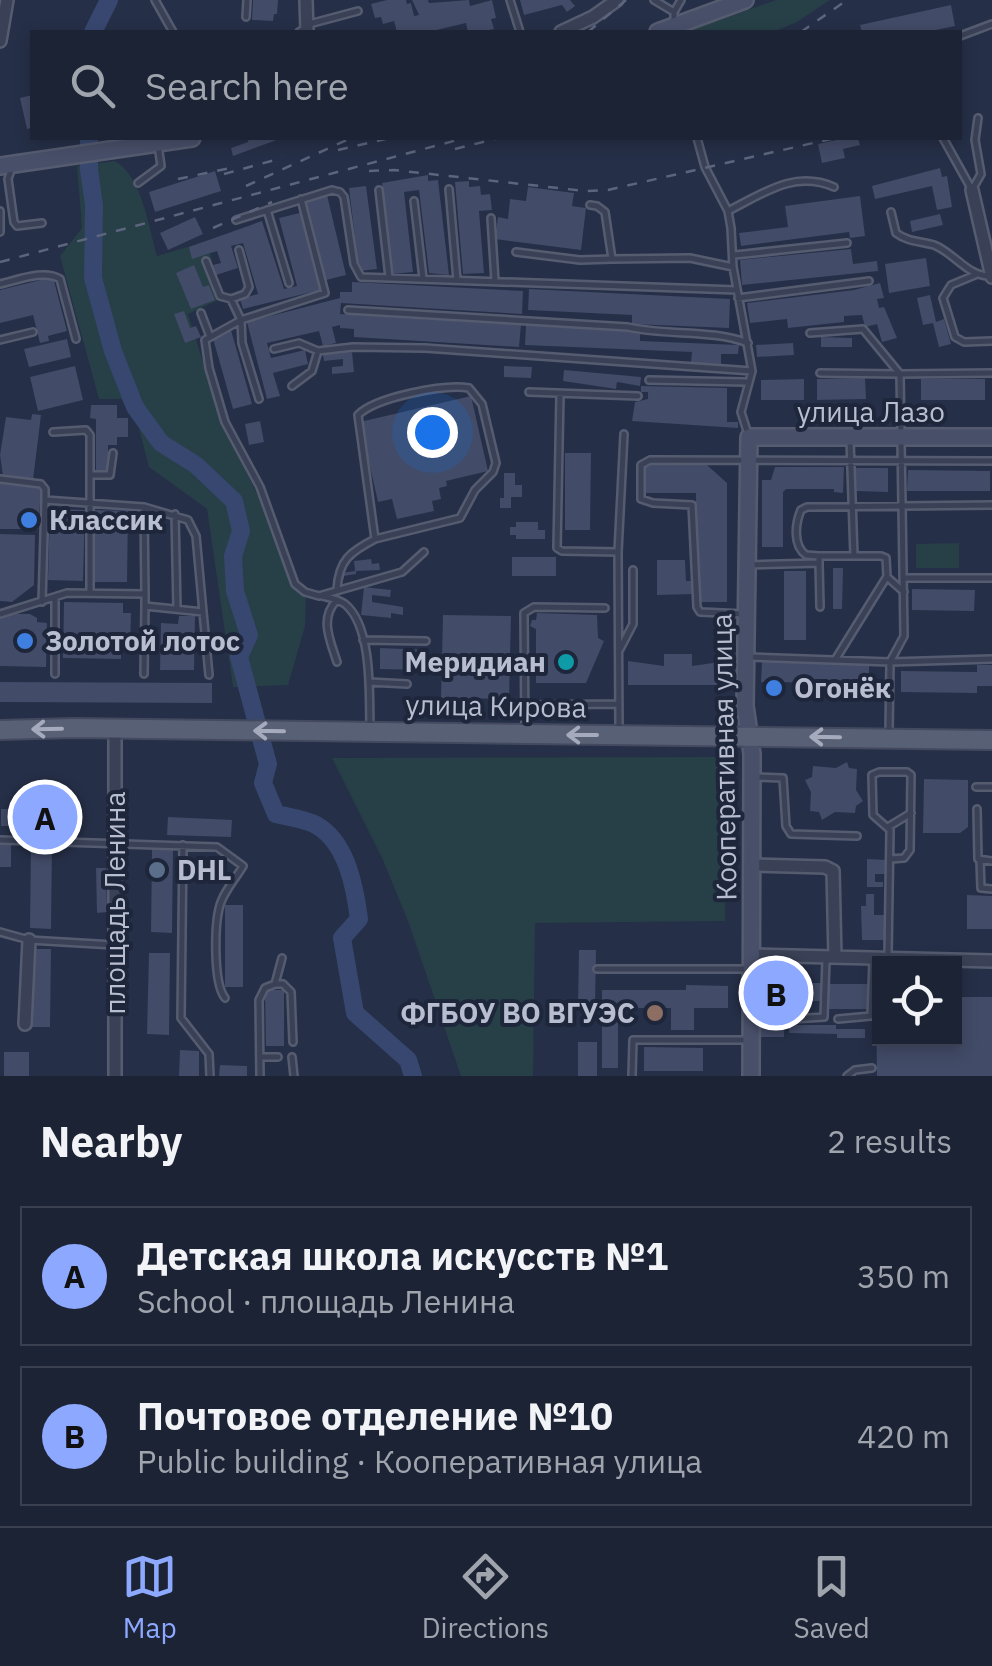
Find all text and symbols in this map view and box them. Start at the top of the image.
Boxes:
search box [30,30,962,140]
icon: search [65,58,120,113]
text: Search here [145,61,349,110]
street label: улица Лазо [797,393,945,430]
your location [407,407,458,458]
place label: Классик [49,501,163,538]
marker: Классик [18,509,40,531]
street label: Кооперативная улица [702,613,745,901]
place label: Золотой лотос [45,622,240,659]
marker: Золотой лотос [14,630,36,652]
place label: Меридиан [405,643,546,680]
marker: Меридиан [555,651,577,673]
place label: Огонёк [794,669,891,706]
marker: Огонёк [763,677,785,699]
street label: улица Кирова [405,685,587,726]
one-way arrow [32,720,64,738]
one-way arrow [254,722,286,740]
one-way arrow [566,726,598,744]
one-way arrow [809,728,841,747]
pin: A [12,780,78,854]
street label: площадь Ленина [96,791,133,1015]
place label: DHL [177,851,232,888]
marker: DHL [146,859,168,881]
pin: B [744,956,808,1030]
map controls [872,956,962,1046]
button: locate [872,956,962,1046]
place label: ФГБОУ ВО ВГУЭС [400,994,635,1031]
marker: ФГБОУ ВО ВГУЭС [644,1002,666,1024]
text: Nearby [40,1114,182,1169]
text: 2 results [827,1120,952,1162]
text: Детская школа искусств №1 [137,1231,668,1280]
text: A [64,1255,85,1297]
text: 350 m [857,1255,950,1297]
text: School · площадь Ленина [137,1280,515,1322]
text: Почтовое отделение №10 [137,1391,613,1440]
text: B [64,1415,85,1457]
text: 420 m [857,1415,950,1457]
text: Public building · Кооперативная улица [137,1440,702,1482]
tab: Map [122,1549,177,1646]
tab: Directions [422,1549,549,1646]
tab: Saved [794,1549,870,1646]

